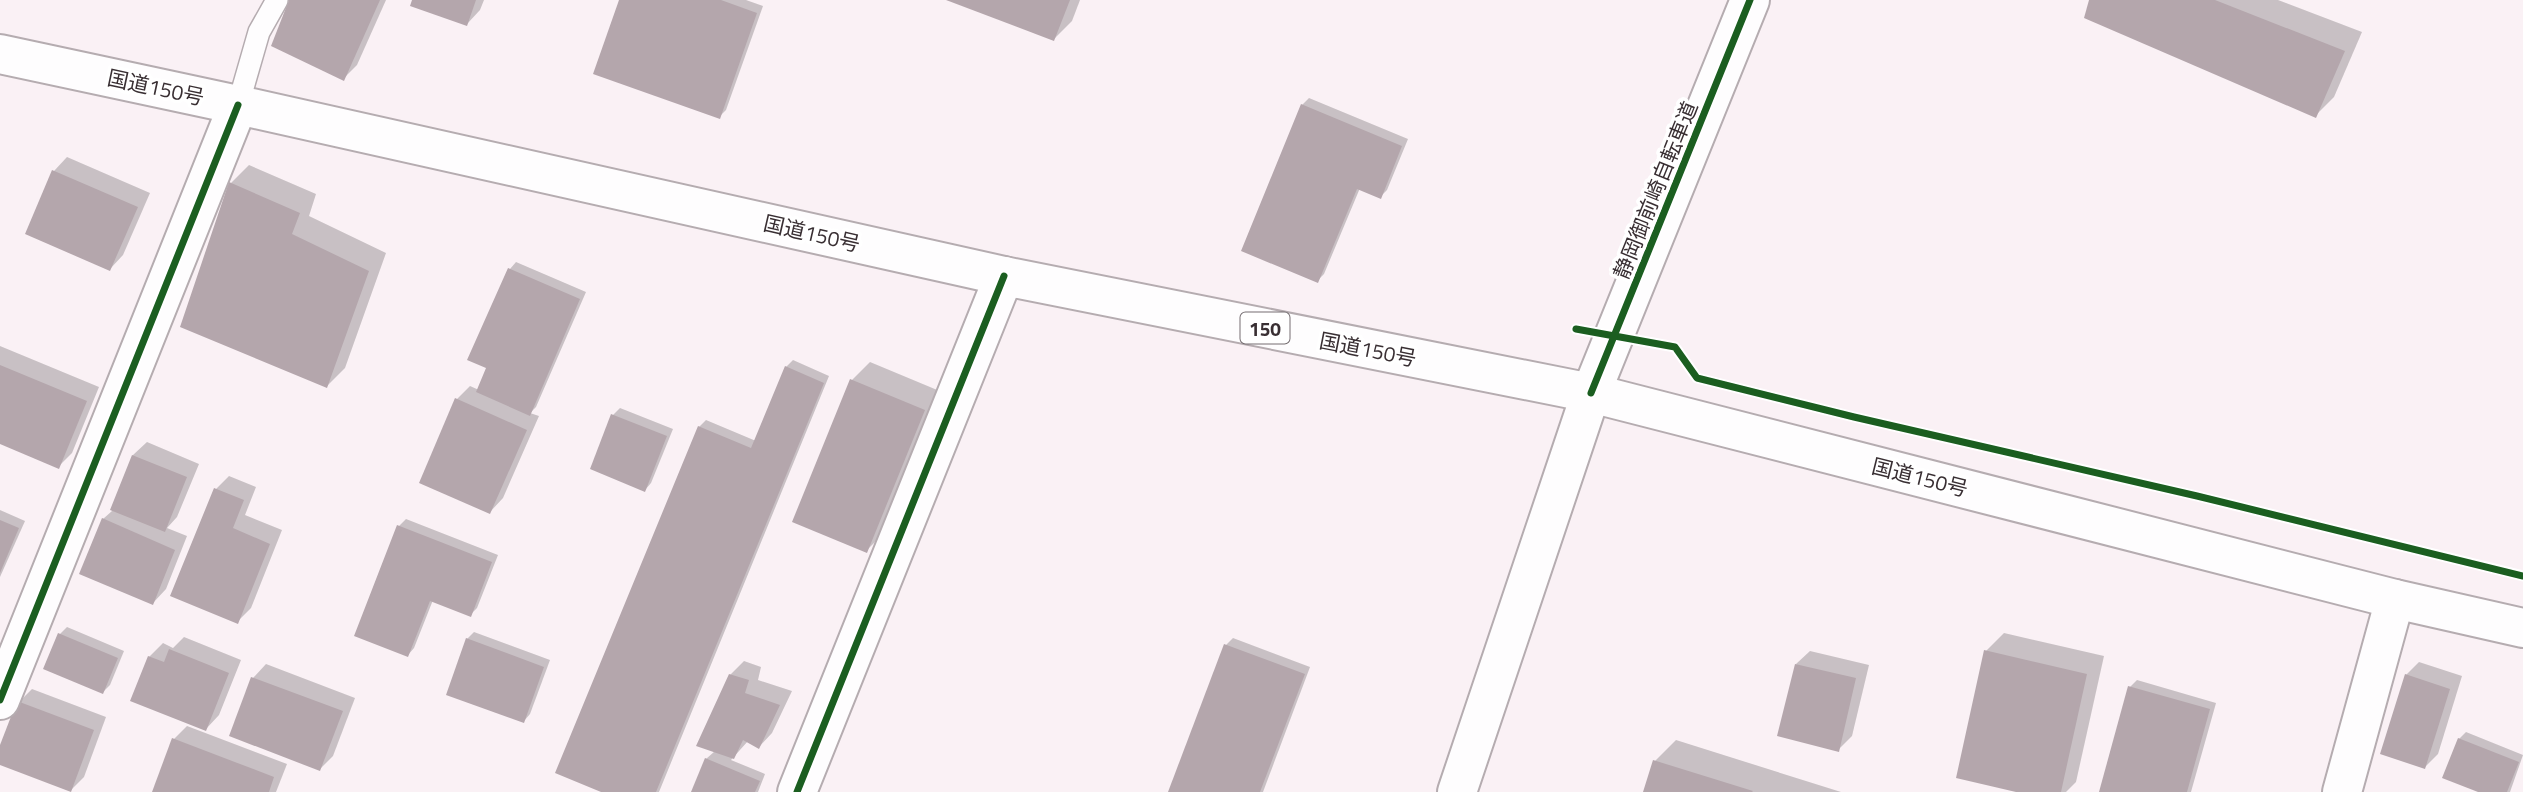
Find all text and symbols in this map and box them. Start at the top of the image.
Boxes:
street label: 国道150号 [105,61,207,113]
street label: 静岡御前崎自転車道 [1605,96,1705,284]
street label: 国道150号 [761,206,863,260]
road number: 150 [1240,312,1290,344]
street label: 国道150号 [1317,324,1419,374]
street label: 国道150号 [1868,450,1972,504]

